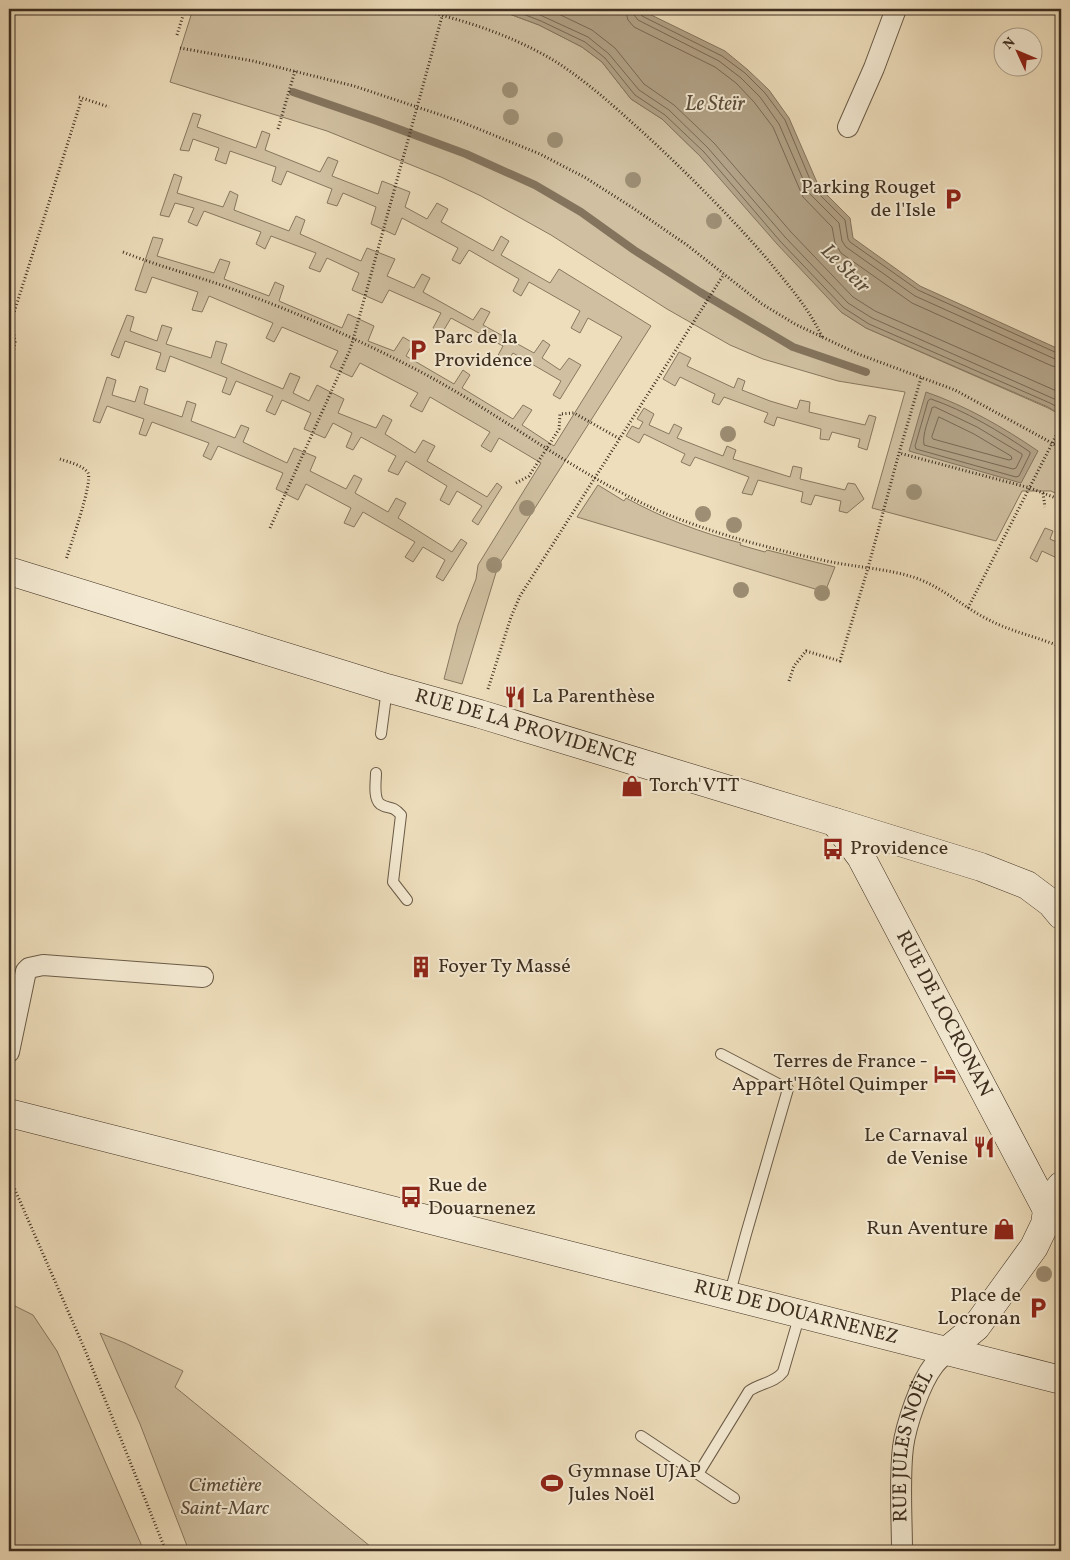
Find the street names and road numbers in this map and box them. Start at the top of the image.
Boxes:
street label: RUE DE LA PROVIDENCE [411,682,640,775]
street label: RUE DE LOCRONAN [888,926,999,1102]
street label: RUE DE DOUARNENEZ [691,1273,901,1352]
street label: RUE JULES NOËL [887,1366,941,1523]

